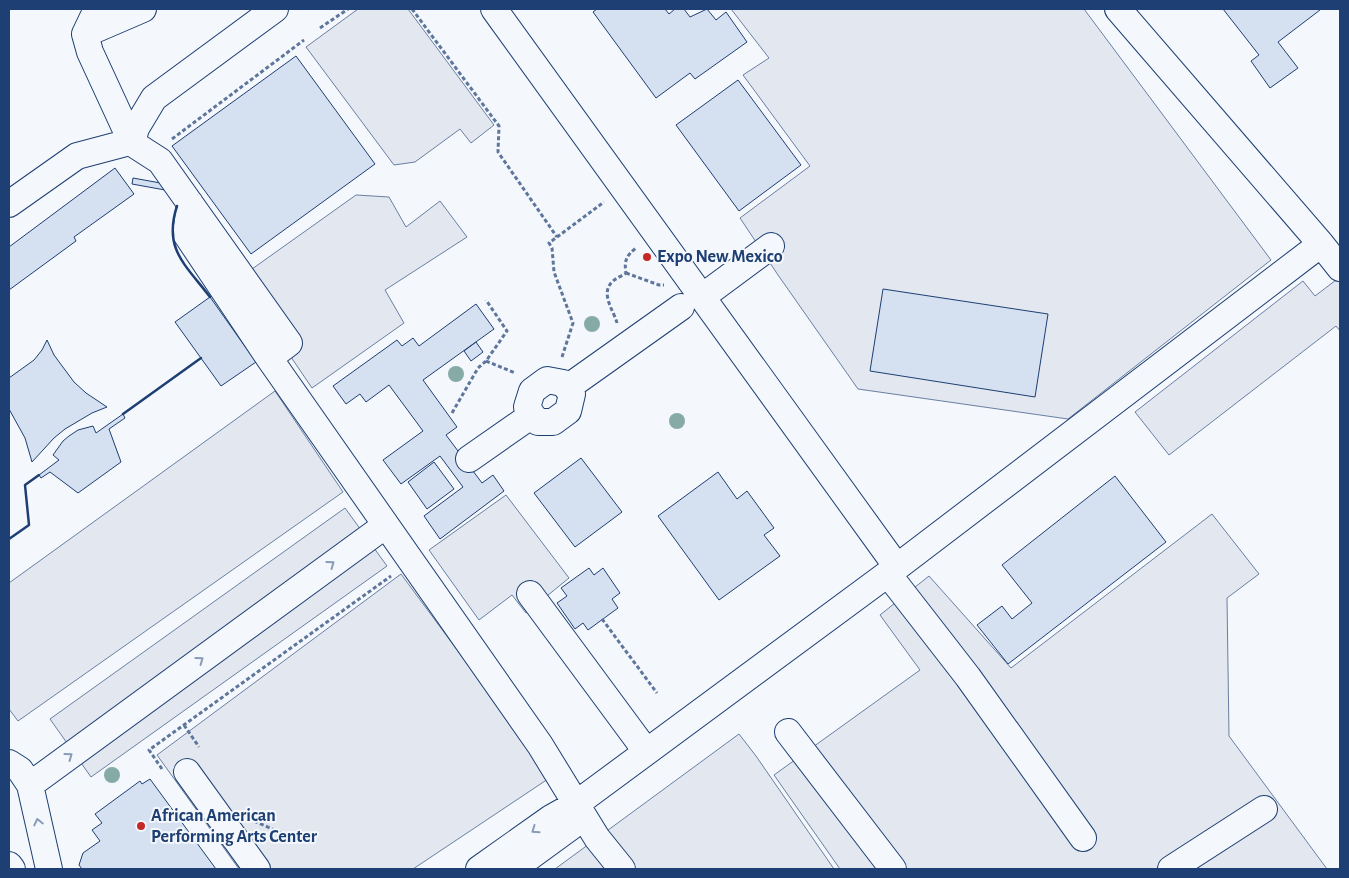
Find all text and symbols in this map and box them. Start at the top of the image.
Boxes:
place label: Expo New Mexico [657,248,783,266]
marker: Expo New Mexico [641,251,653,263]
one-way arrow [326,561,335,571]
one-way arrow [194,657,204,666]
one-way arrow [63,753,73,762]
place label: African American Performing Arts Center [151,807,318,846]
one-way arrow [33,817,44,826]
marker: African American Performing Arts Center [135,820,147,832]
one-way arrow [531,824,541,833]

